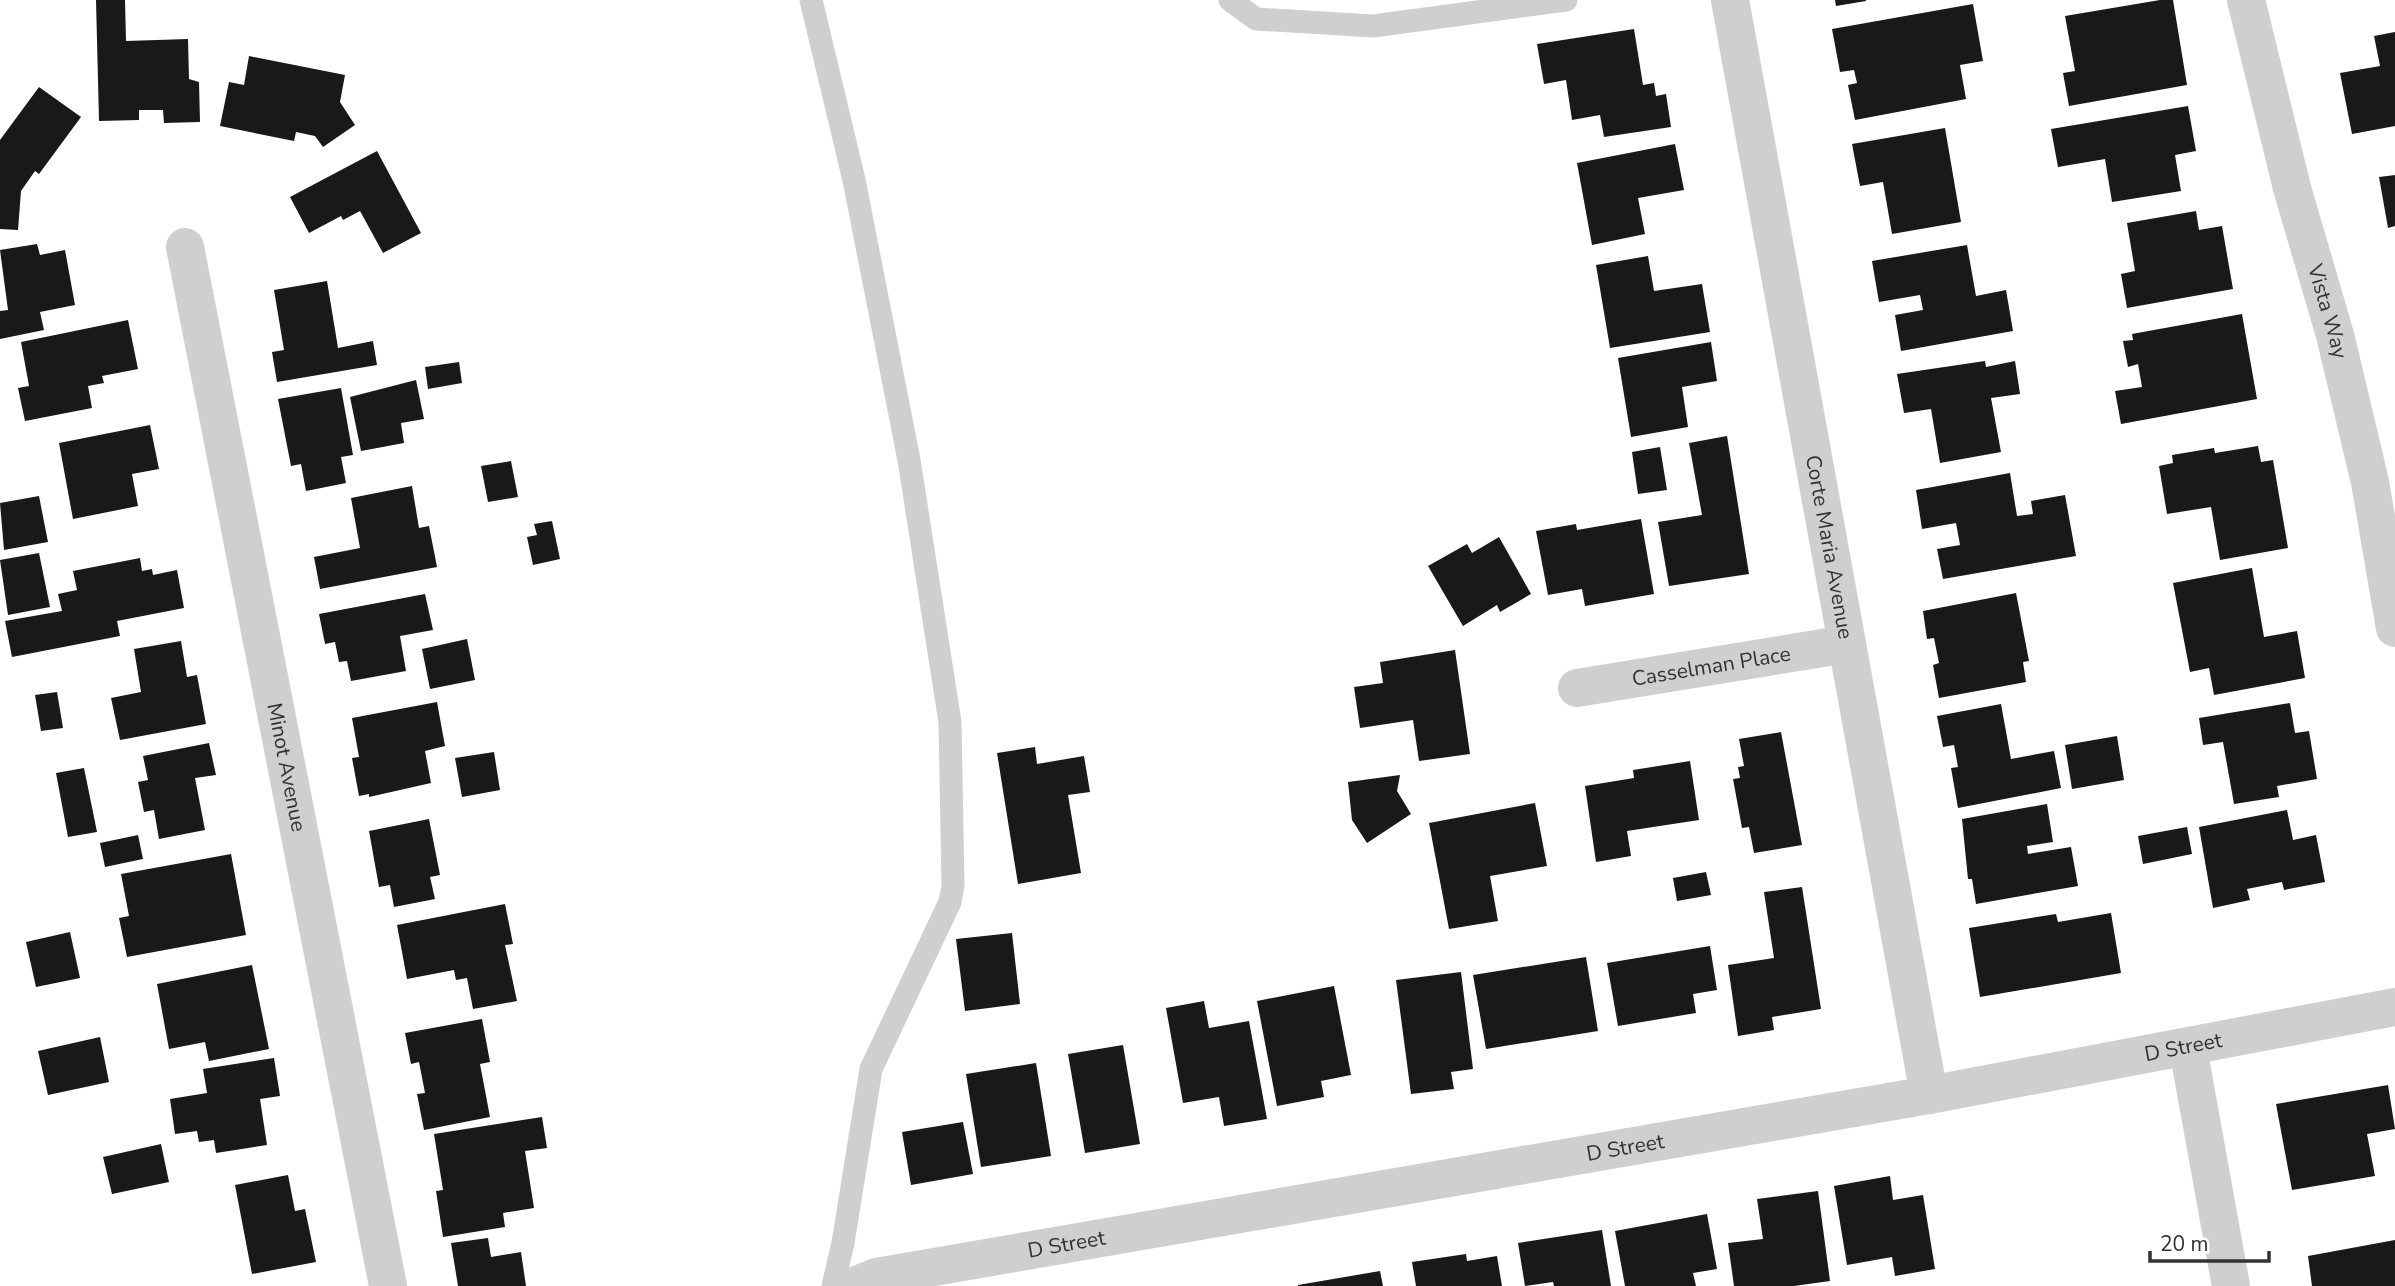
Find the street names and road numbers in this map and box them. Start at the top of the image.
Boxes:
street label: Vista Way [2301,260,2354,362]
street label: Corte Maria Avenue [1799,453,1860,641]
street label: Casselman Place [1630,639,1793,693]
street label: Minot Avenue [260,700,313,834]
street label: D Street [2142,1026,2225,1068]
street label: D Street [1584,1127,1667,1168]
street label: D Street [1025,1224,1108,1265]

